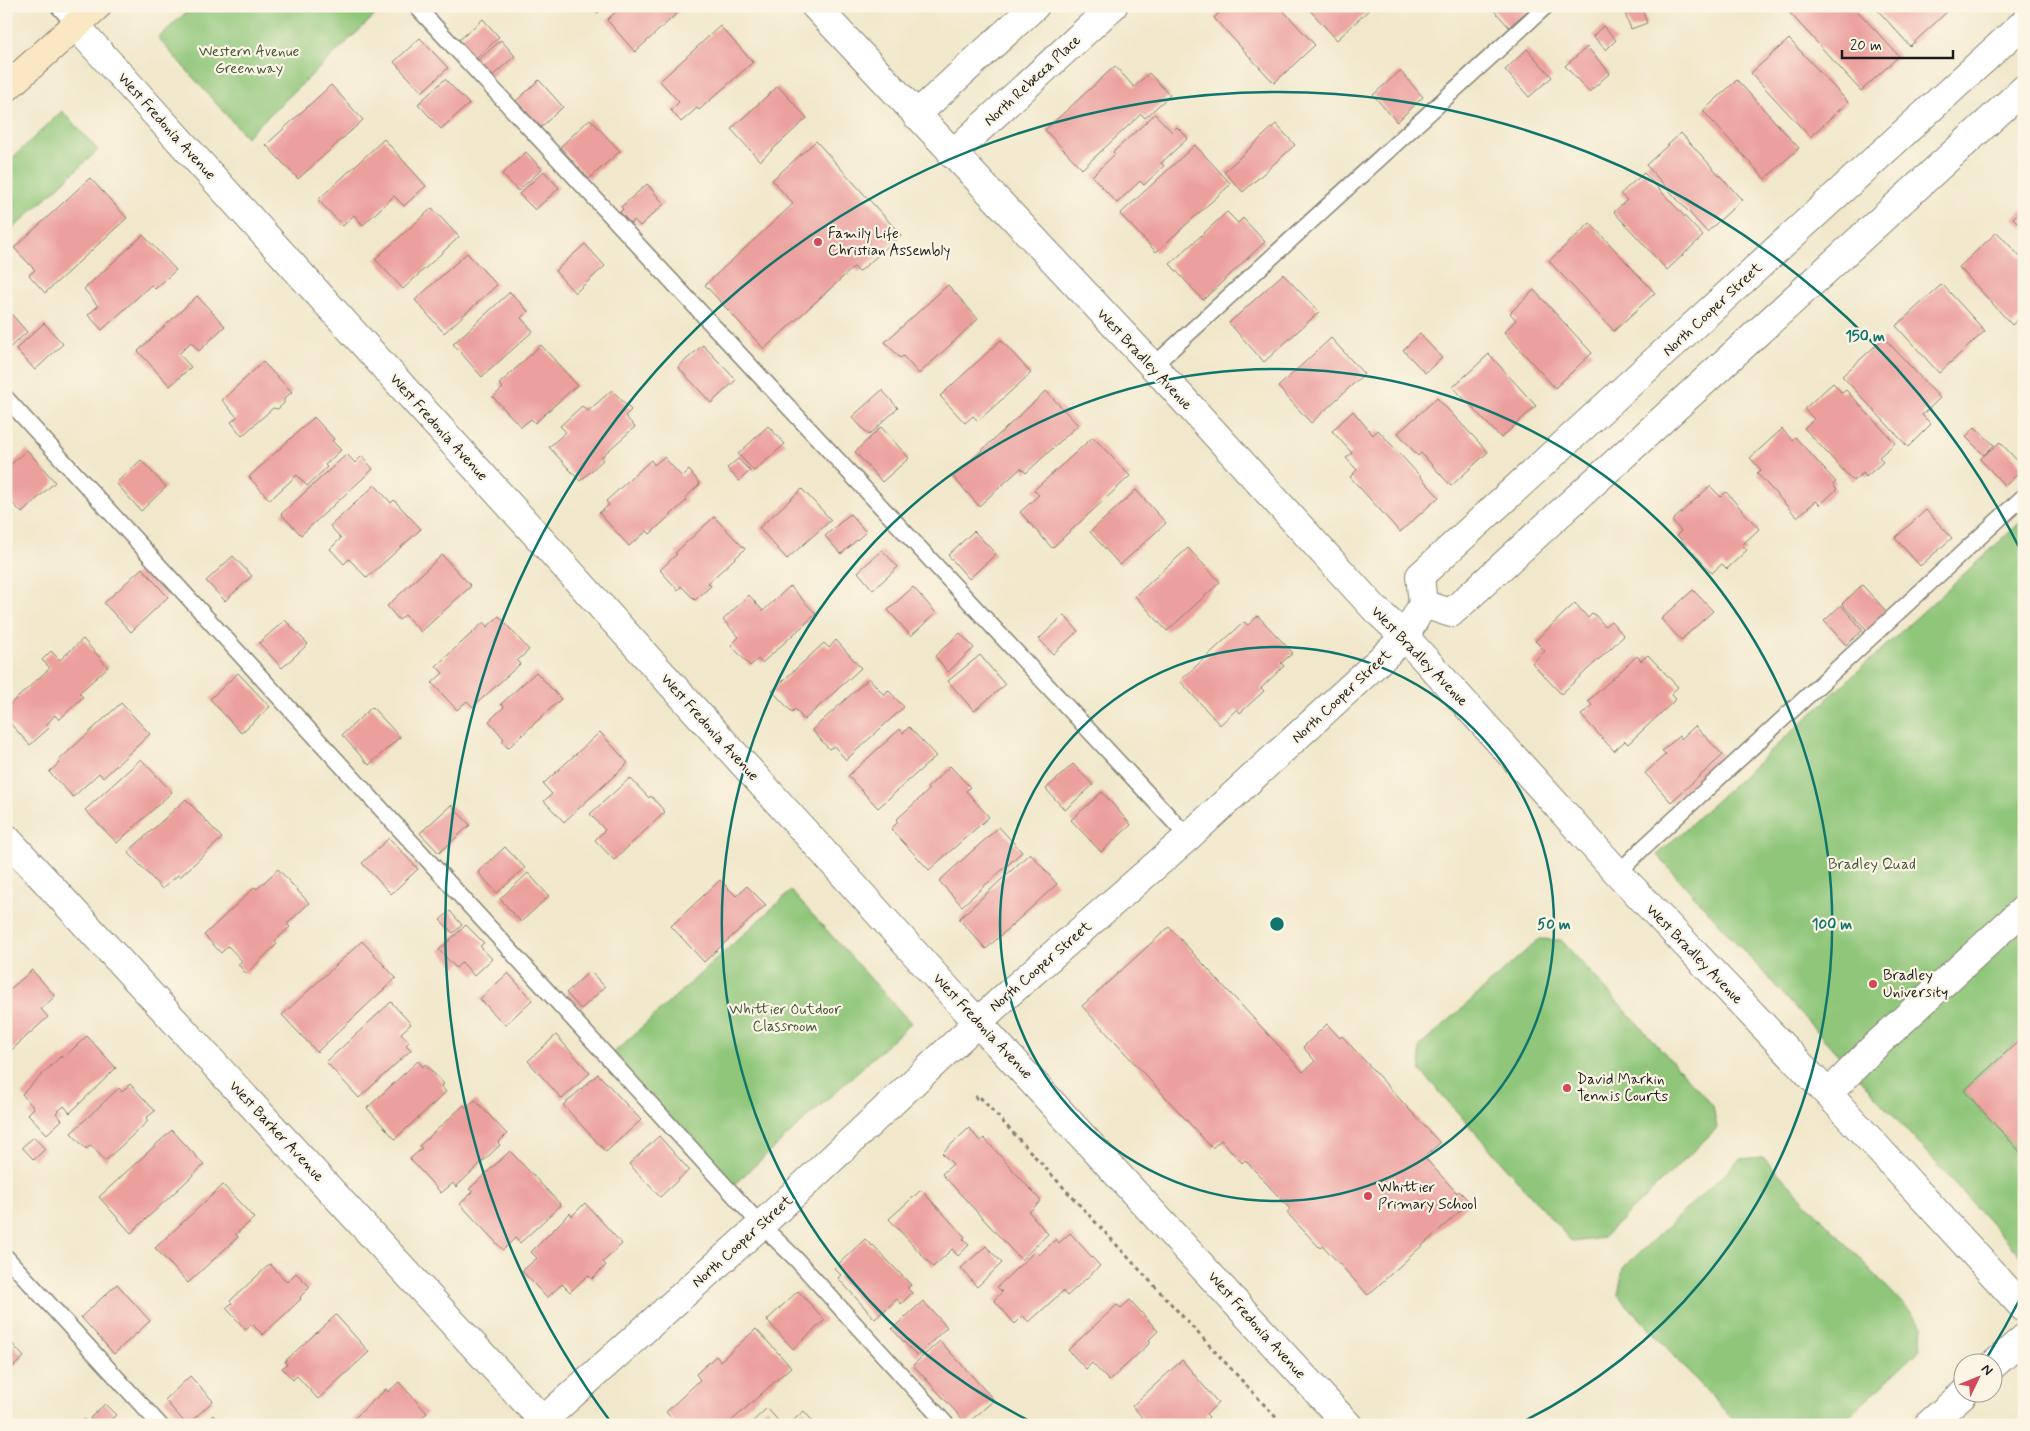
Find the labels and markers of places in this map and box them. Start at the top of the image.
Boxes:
place label: Family Life Christian Assembly [828,224,950,261]
marker: Family Life Christian Assembly [812,236,824,248]
centre of rings [1268,915,1286,933]
place label: Bradley University [1883,966,1948,1003]
marker: Bradley University [1867,978,1879,990]
place label: David Markin Tennis Courts [1577,1070,1668,1107]
marker: David Markin Tennis Courts [1561,1082,1573,1094]
place label: Whittier Primary School [1378,1178,1477,1215]
marker: Whittier Primary School [1362,1190,1374,1202]

